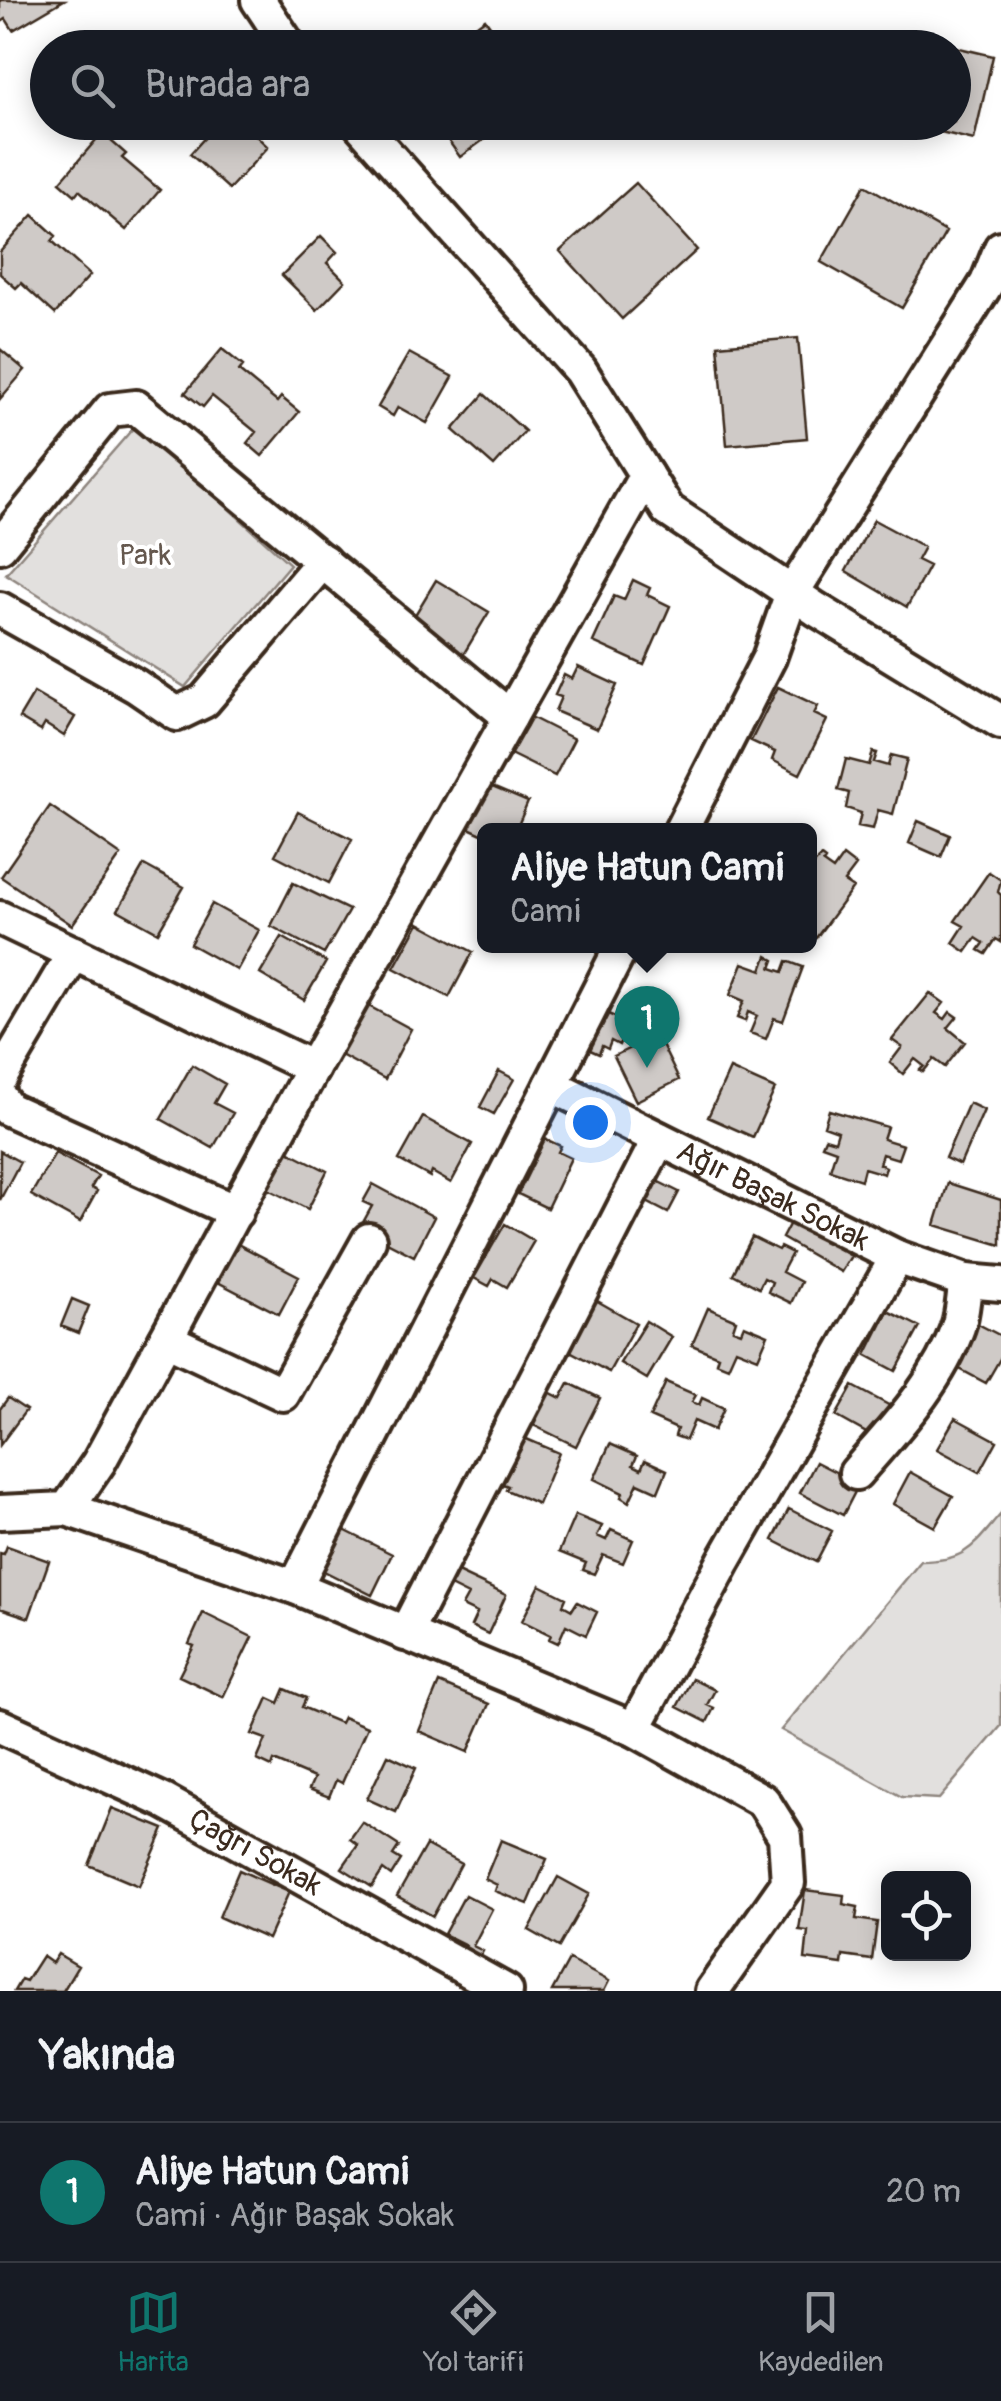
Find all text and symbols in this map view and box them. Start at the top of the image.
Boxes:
search box [30,30,971,140]
icon: search [65,58,120,113]
text: Burada ara [145,61,310,109]
park label: Park [119,537,172,574]
popup [477,823,817,953]
text: Aliye Hatun Cami [510,844,784,892]
text: Cami [510,892,581,932]
pin: 1 [614,986,680,1068]
your location [565,1097,616,1148]
street label: Ağır Başak Sokak [671,1132,876,1259]
street label: Çağrı Sokak [183,1800,329,1904]
map controls [881,1871,971,1961]
button: locate [881,1871,971,1961]
text: Yakında [40,2030,175,2082]
text: Aliye Hatun Cami [135,2148,409,2196]
text: 1 [66,2172,79,2212]
text: 20 m [886,2172,961,2212]
text: Cami · Ağır Başak Sokak [135,2196,454,2236]
tab: Harita [117,2285,189,2380]
tab: Yol tarifi [423,2285,523,2380]
tab: Kaydedilen [758,2285,884,2380]

